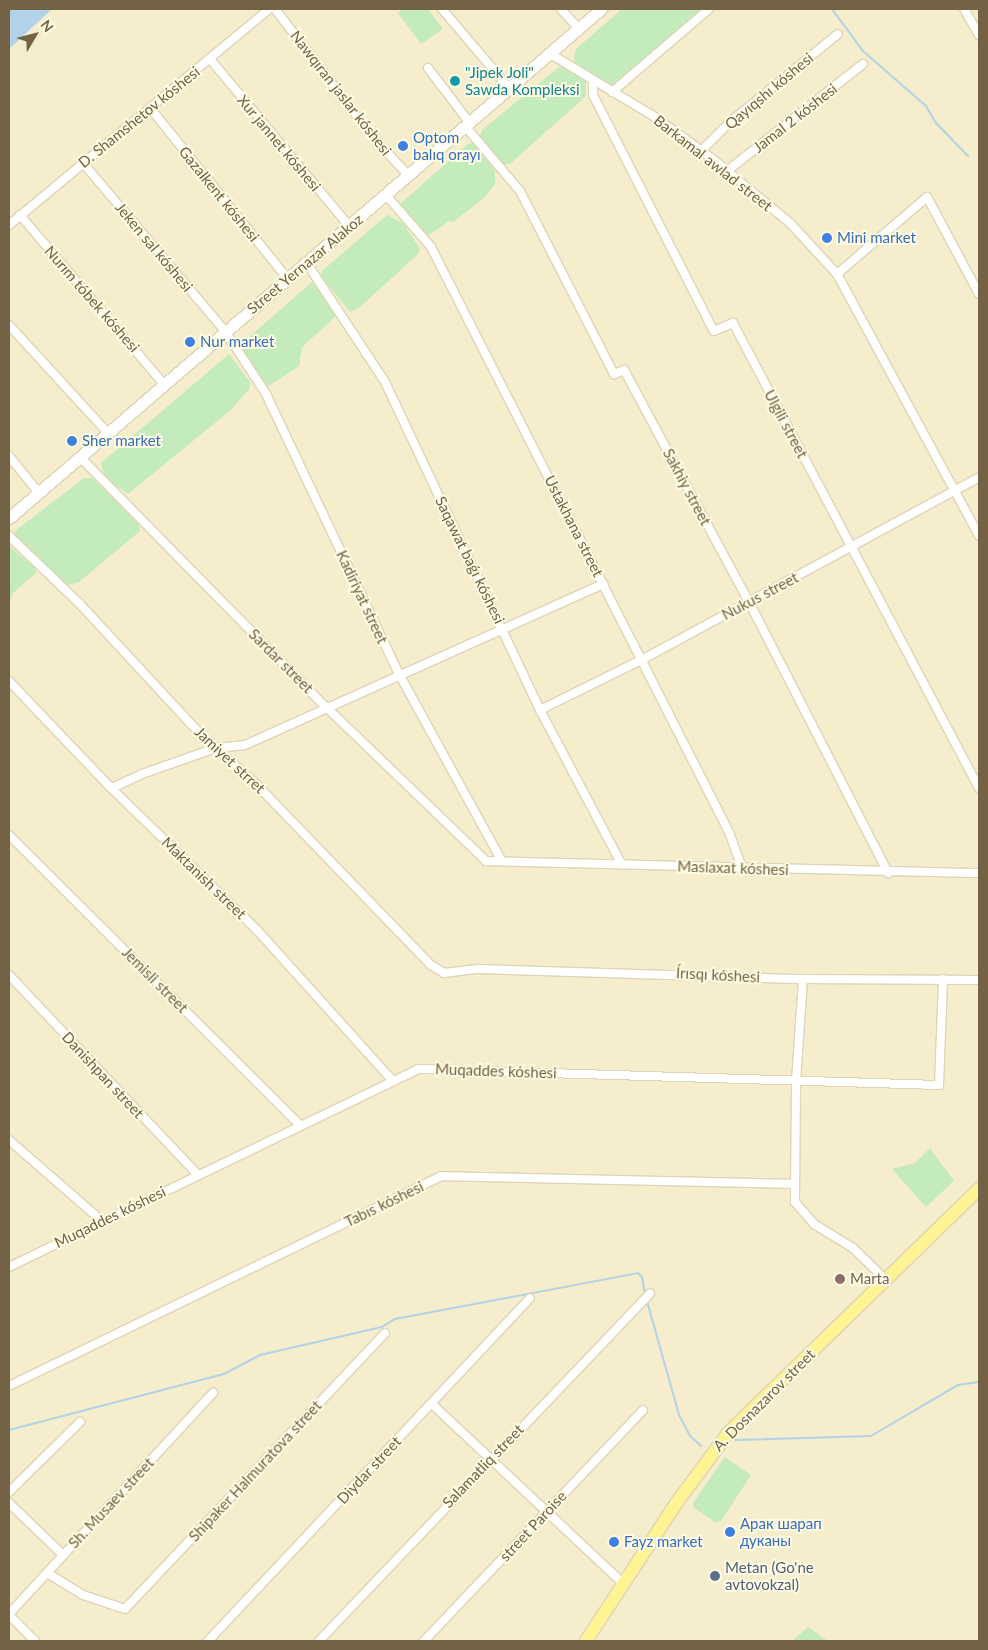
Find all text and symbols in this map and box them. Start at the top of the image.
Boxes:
north arrow [10,10,60,60]
text: N [37,16,57,35]
street label: Nawqıran jaslar kóshesi [287,27,395,159]
street label: Qayıqshı kóshesi [721,49,817,133]
street label: D. Shamshetov kóshesi [75,62,203,172]
place label: "Jipek Joli" Sawda Kompleksi [465,63,580,98]
marker: "Jipek Joli" Sawda Kompleksi [449,75,461,87]
street label: Jamal 2 kóshesi [749,80,841,156]
street label: Xur jannet kóshesi [233,91,325,195]
street label: Barkamal awlad street [650,111,776,215]
place label: Optom balıq orayı [413,128,481,163]
marker: Optom balıq orayı [397,140,409,152]
street label: Gazalkent kóshesi [175,143,263,245]
street label: Jeken sal kóshesi [111,199,197,295]
street label: Street Yernazar Alakoz [243,210,367,318]
place label: Mini market [837,229,916,247]
marker: Mini market [821,232,833,244]
street label: Nurım tóbek kóshesi [41,242,143,356]
place label: Nur market [200,333,275,351]
marker: Nur market [184,336,196,348]
street label: Ulgili street [760,387,812,461]
place label: Sher market [82,432,161,450]
marker: Sher market [66,435,78,447]
street label: Sakhiy street [659,445,715,529]
street label: Ustakhana street [541,472,607,580]
street label: Saqawat baǵı kóshesi [431,493,509,627]
street label: Kadiriyat street [333,548,391,646]
street label: Nukus street [719,568,801,624]
street label: Sardar street [245,625,317,697]
street label: Jamiyet strret [191,723,269,797]
street label: Maktanish street [158,833,250,923]
street label: Maslaxat kóshesi [677,857,789,879]
street label: Jemisli street [118,943,192,1017]
street label: Írısqı kóshesi [676,964,760,986]
street label: Danishpan street [58,1028,148,1122]
street label: Muqaddes kóshesi [435,1060,557,1082]
street label: Tabıs kóshesi [342,1177,426,1231]
street label: Muqaddes kóshesi [51,1182,169,1252]
place label: Marta [850,1270,889,1288]
marker: Marta [834,1273,846,1285]
street label: A. Dosnazarov street [709,1345,819,1455]
street label: Shipaker Halmuratova street [185,1397,325,1545]
street label: Salamatliq street [439,1420,527,1512]
street label: Diydar street [333,1433,405,1507]
street label: Sh. Musaev street [64,1454,158,1552]
street label: street Paroise [496,1487,570,1565]
place label: Арак шарап дуканы [740,1514,822,1549]
marker: Арак шарап дуканы [724,1526,736,1538]
place label: Fayz market [624,1533,703,1551]
marker: Fayz market [608,1536,620,1548]
place label: Metan (Go'ne avtovokzal) [725,1558,814,1593]
marker: Metan (Go'ne avtovokzal) [709,1570,721,1582]

